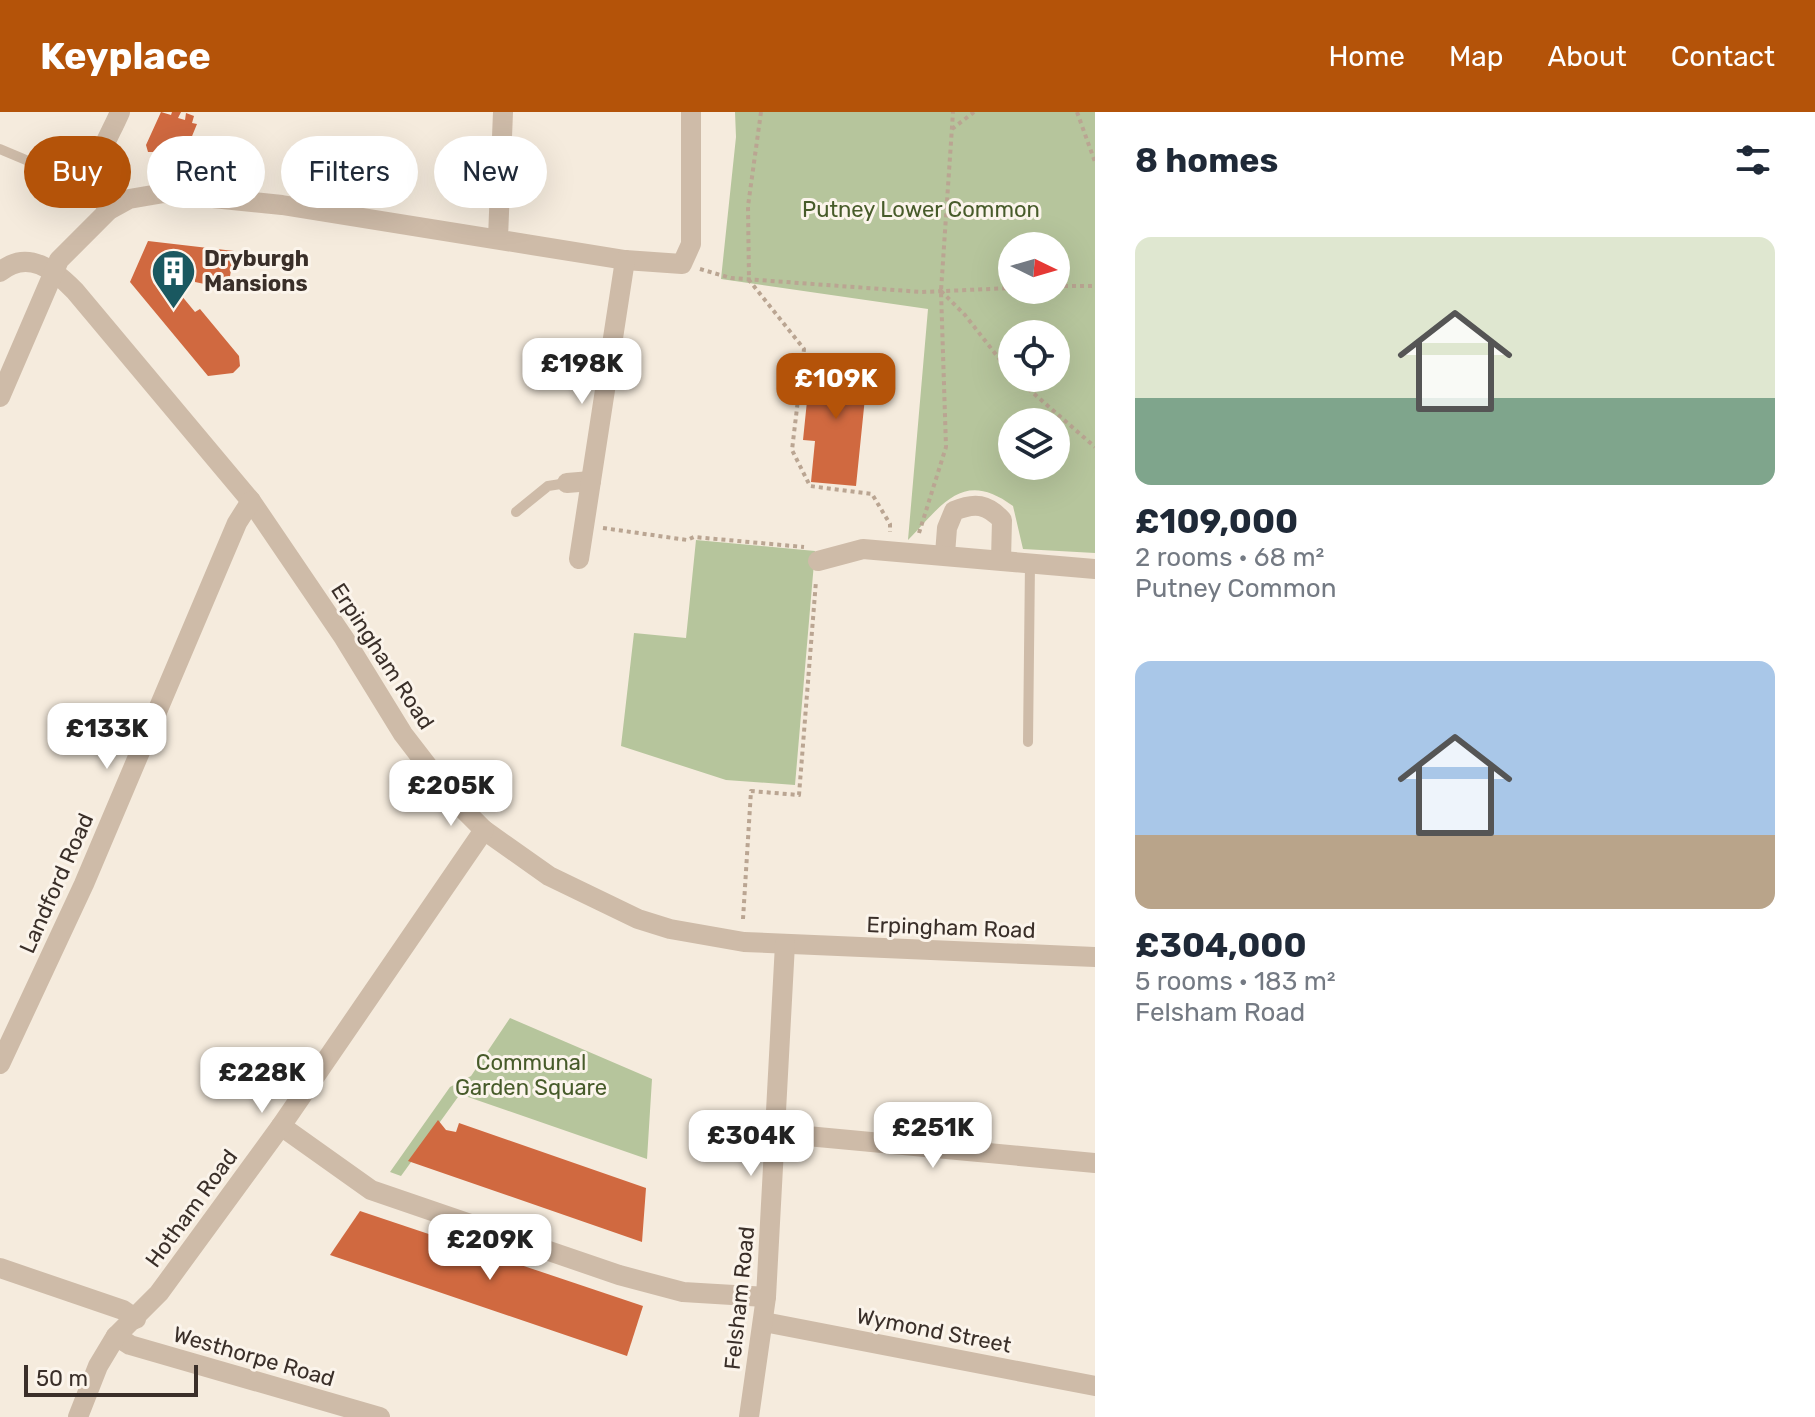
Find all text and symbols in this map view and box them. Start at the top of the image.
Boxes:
text: Keyplace [40,33,211,79]
text: Home [1328,40,1405,73]
text: Map [1449,40,1503,73]
text: About [1547,40,1627,73]
text: Contact [1671,40,1775,73]
chip: Buy [24,136,131,208]
chip: Rent [147,136,265,208]
chip: Filters [281,136,418,208]
chip: New [434,136,547,208]
icon: filters [1731,138,1775,182]
text: 8 homes [1135,140,1278,181]
park label: Putney Lower Common [802,196,1040,223]
north arrow [998,232,1070,304]
map controls [998,232,1070,480]
place label: Dryburgh Mansions [204,245,309,297]
building icon: Dryburgh Mansions [149,247,197,310]
icon: home [1383,289,1527,433]
button: locate [998,320,1070,392]
pin: £198K [526,338,638,406]
text: £198K [540,348,624,379]
pin: £109K [780,353,892,421]
text: £109K [794,363,878,394]
button: layers [998,408,1070,480]
text: £109,000 [1135,501,1298,542]
text: 2 rooms · 68 m² [1135,542,1324,573]
text: Putney Common [1135,573,1337,604]
street label: Erpingham Road [325,578,440,735]
pin: £133K [51,703,163,771]
text: £133K [65,713,149,744]
icon: home [1383,713,1527,857]
pin: £205K [395,760,507,828]
text: £205K [407,770,495,801]
street label: Landford Road [13,809,99,957]
street label: Erpingham Road [866,911,1036,944]
text: £304,000 [1135,925,1307,966]
text: 5 rooms · 183 m² [1135,966,1336,997]
text: Felsham Road [1135,997,1305,1028]
pin: £228K [206,1047,318,1115]
park label: Communal Garden Square [455,1049,607,1101]
text: £228K [218,1057,306,1088]
pin: £251K [877,1102,989,1170]
pin: £304K [695,1110,807,1178]
text: £251K [892,1112,974,1143]
text: £304K [707,1120,795,1151]
street label: Hotham Road [139,1144,243,1273]
pin: £209K [434,1214,546,1282]
text: £209K [446,1224,534,1255]
street label: Felsham Road [719,1225,760,1371]
street label: Wymond Street [854,1302,1014,1359]
street label: Westhorpe Road [170,1321,338,1392]
scale bar [24,1361,198,1397]
text: 50 m [36,1365,88,1392]

